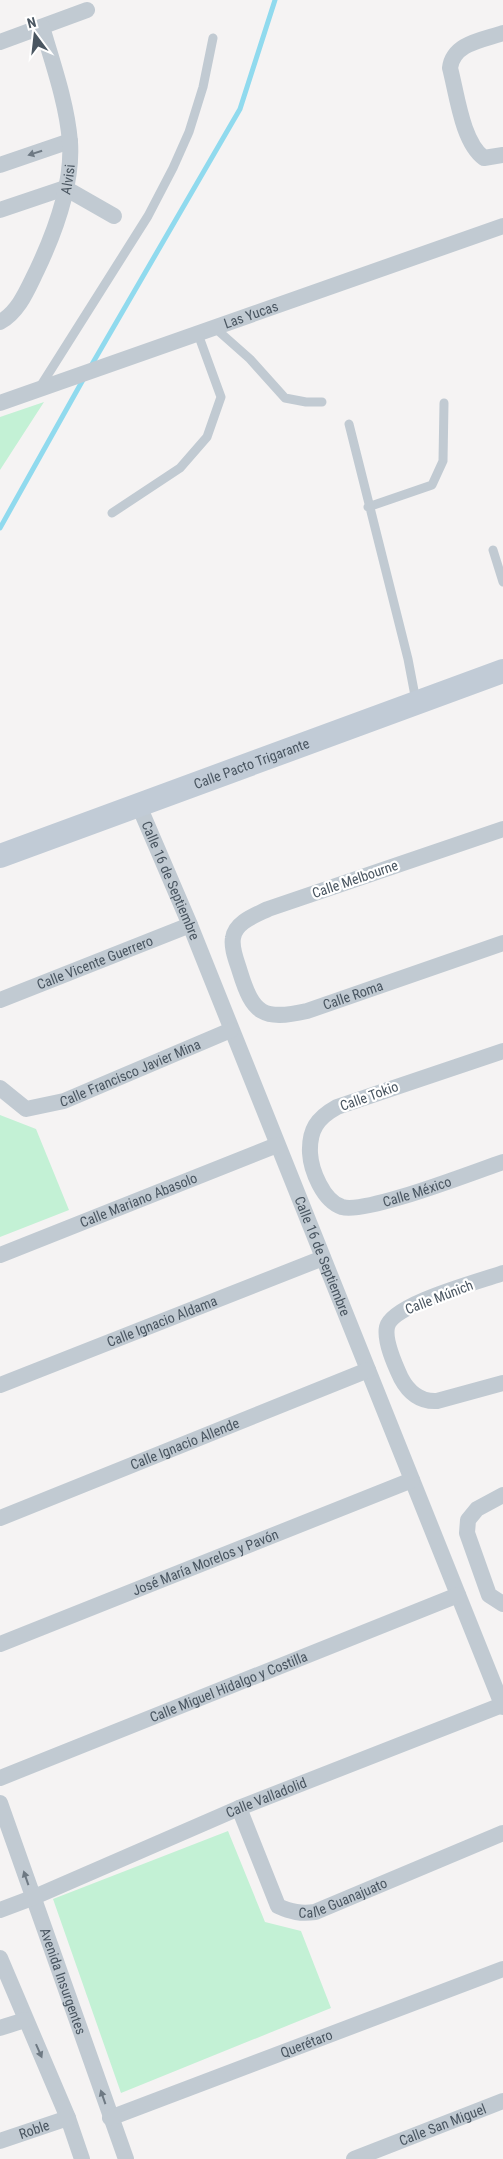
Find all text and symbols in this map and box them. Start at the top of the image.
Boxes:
north arrow [10,10,60,60]
text: N [25,14,38,31]
one-way arrow [27,149,42,157]
street label: Alvisi [57,164,78,196]
street label: Las Yucas [222,298,280,332]
street label: Calle Pacto Trigarante [192,735,312,792]
street label: Calle 16 de Septiembre [138,819,203,943]
street label: Calle Melbourne [310,857,400,901]
street label: Calle Vicente Guerrero [35,932,155,993]
street label: Calle Roma [321,977,385,1013]
street label: Calle Francisco Javier Mina [58,1036,203,1110]
street label: Calle Tokio [338,1078,400,1114]
street label: Calle Mariano Abasolo [78,1170,199,1230]
street label: Calle México [381,1173,453,1210]
street label: Calle 16 de Septiembre [291,1194,354,1319]
street label: Calle Múnich [403,1277,475,1317]
street label: Calle Ignacio Aldama [105,1292,219,1350]
street label: Calle Ignacio Allende [128,1415,242,1473]
street label: José María Morelos y Pavón [130,1526,281,1599]
street label: Calle Miguel Hidalgo y Costilla [147,1648,310,1725]
street label: Calle Valladolid [223,1774,309,1821]
one-way arrow [21,1870,29,1885]
street label: Calle Guanajuato [298,1875,389,1921]
street label: Avenida Insurgentes [37,1926,89,2037]
street label: Querétaro [278,2026,335,2061]
one-way arrow [35,2044,43,2058]
one-way arrow [98,2089,106,2104]
street label: Calle San Miguel [397,2100,488,2149]
street label: Roble [17,2117,52,2142]

